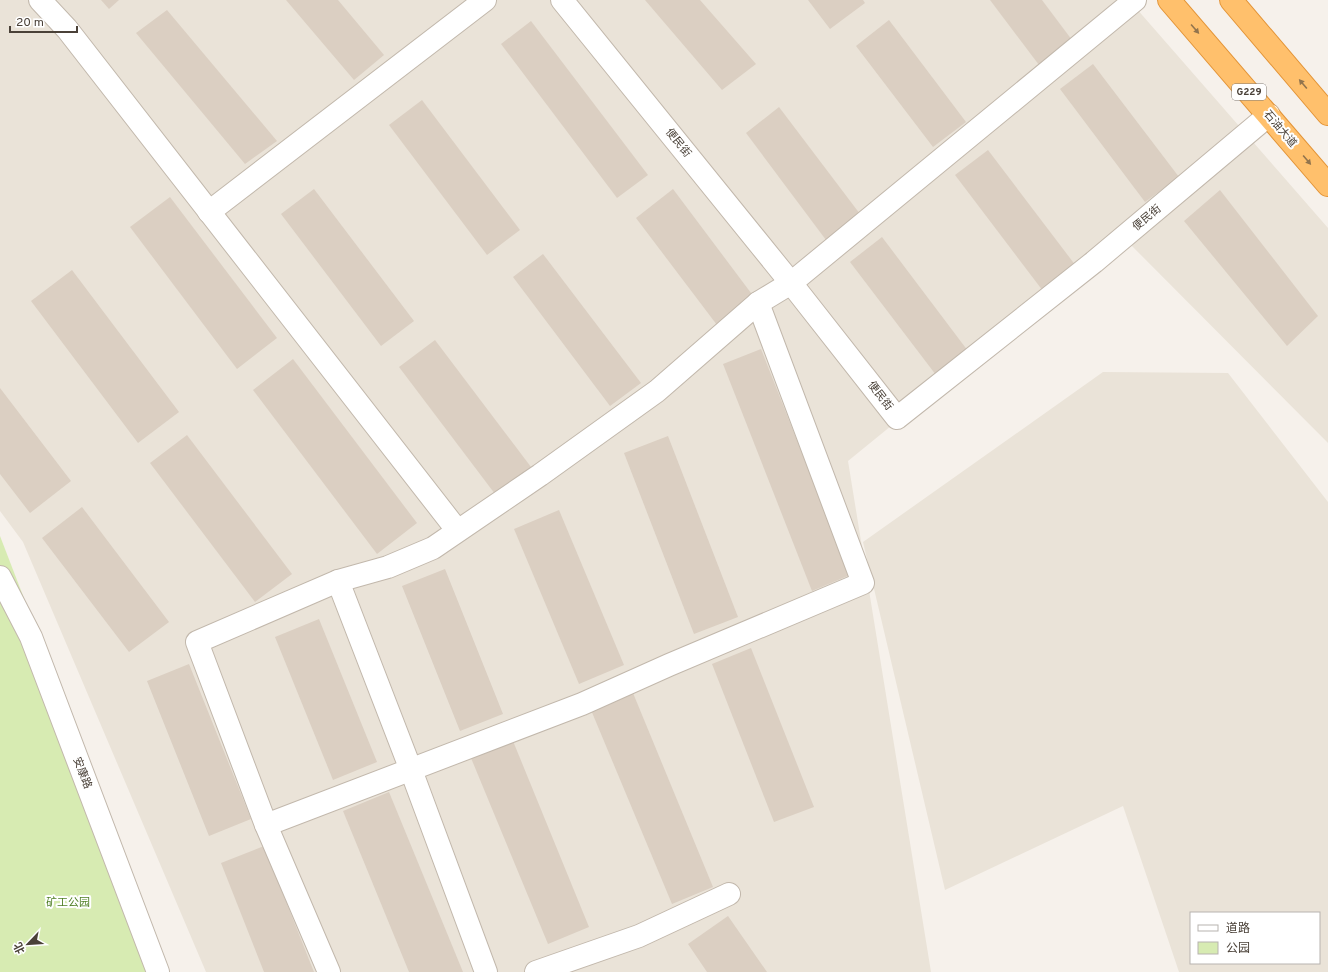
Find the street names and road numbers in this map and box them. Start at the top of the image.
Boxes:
road number: G229 [1232,84,1266,100]
street label: 石油大道 [1260,108,1300,150]
street label: 便民街 [662,126,694,160]
street label: 便民街 [1130,202,1164,234]
street label: 便民街 [864,379,896,413]
street label: 安康路 [70,755,94,791]

